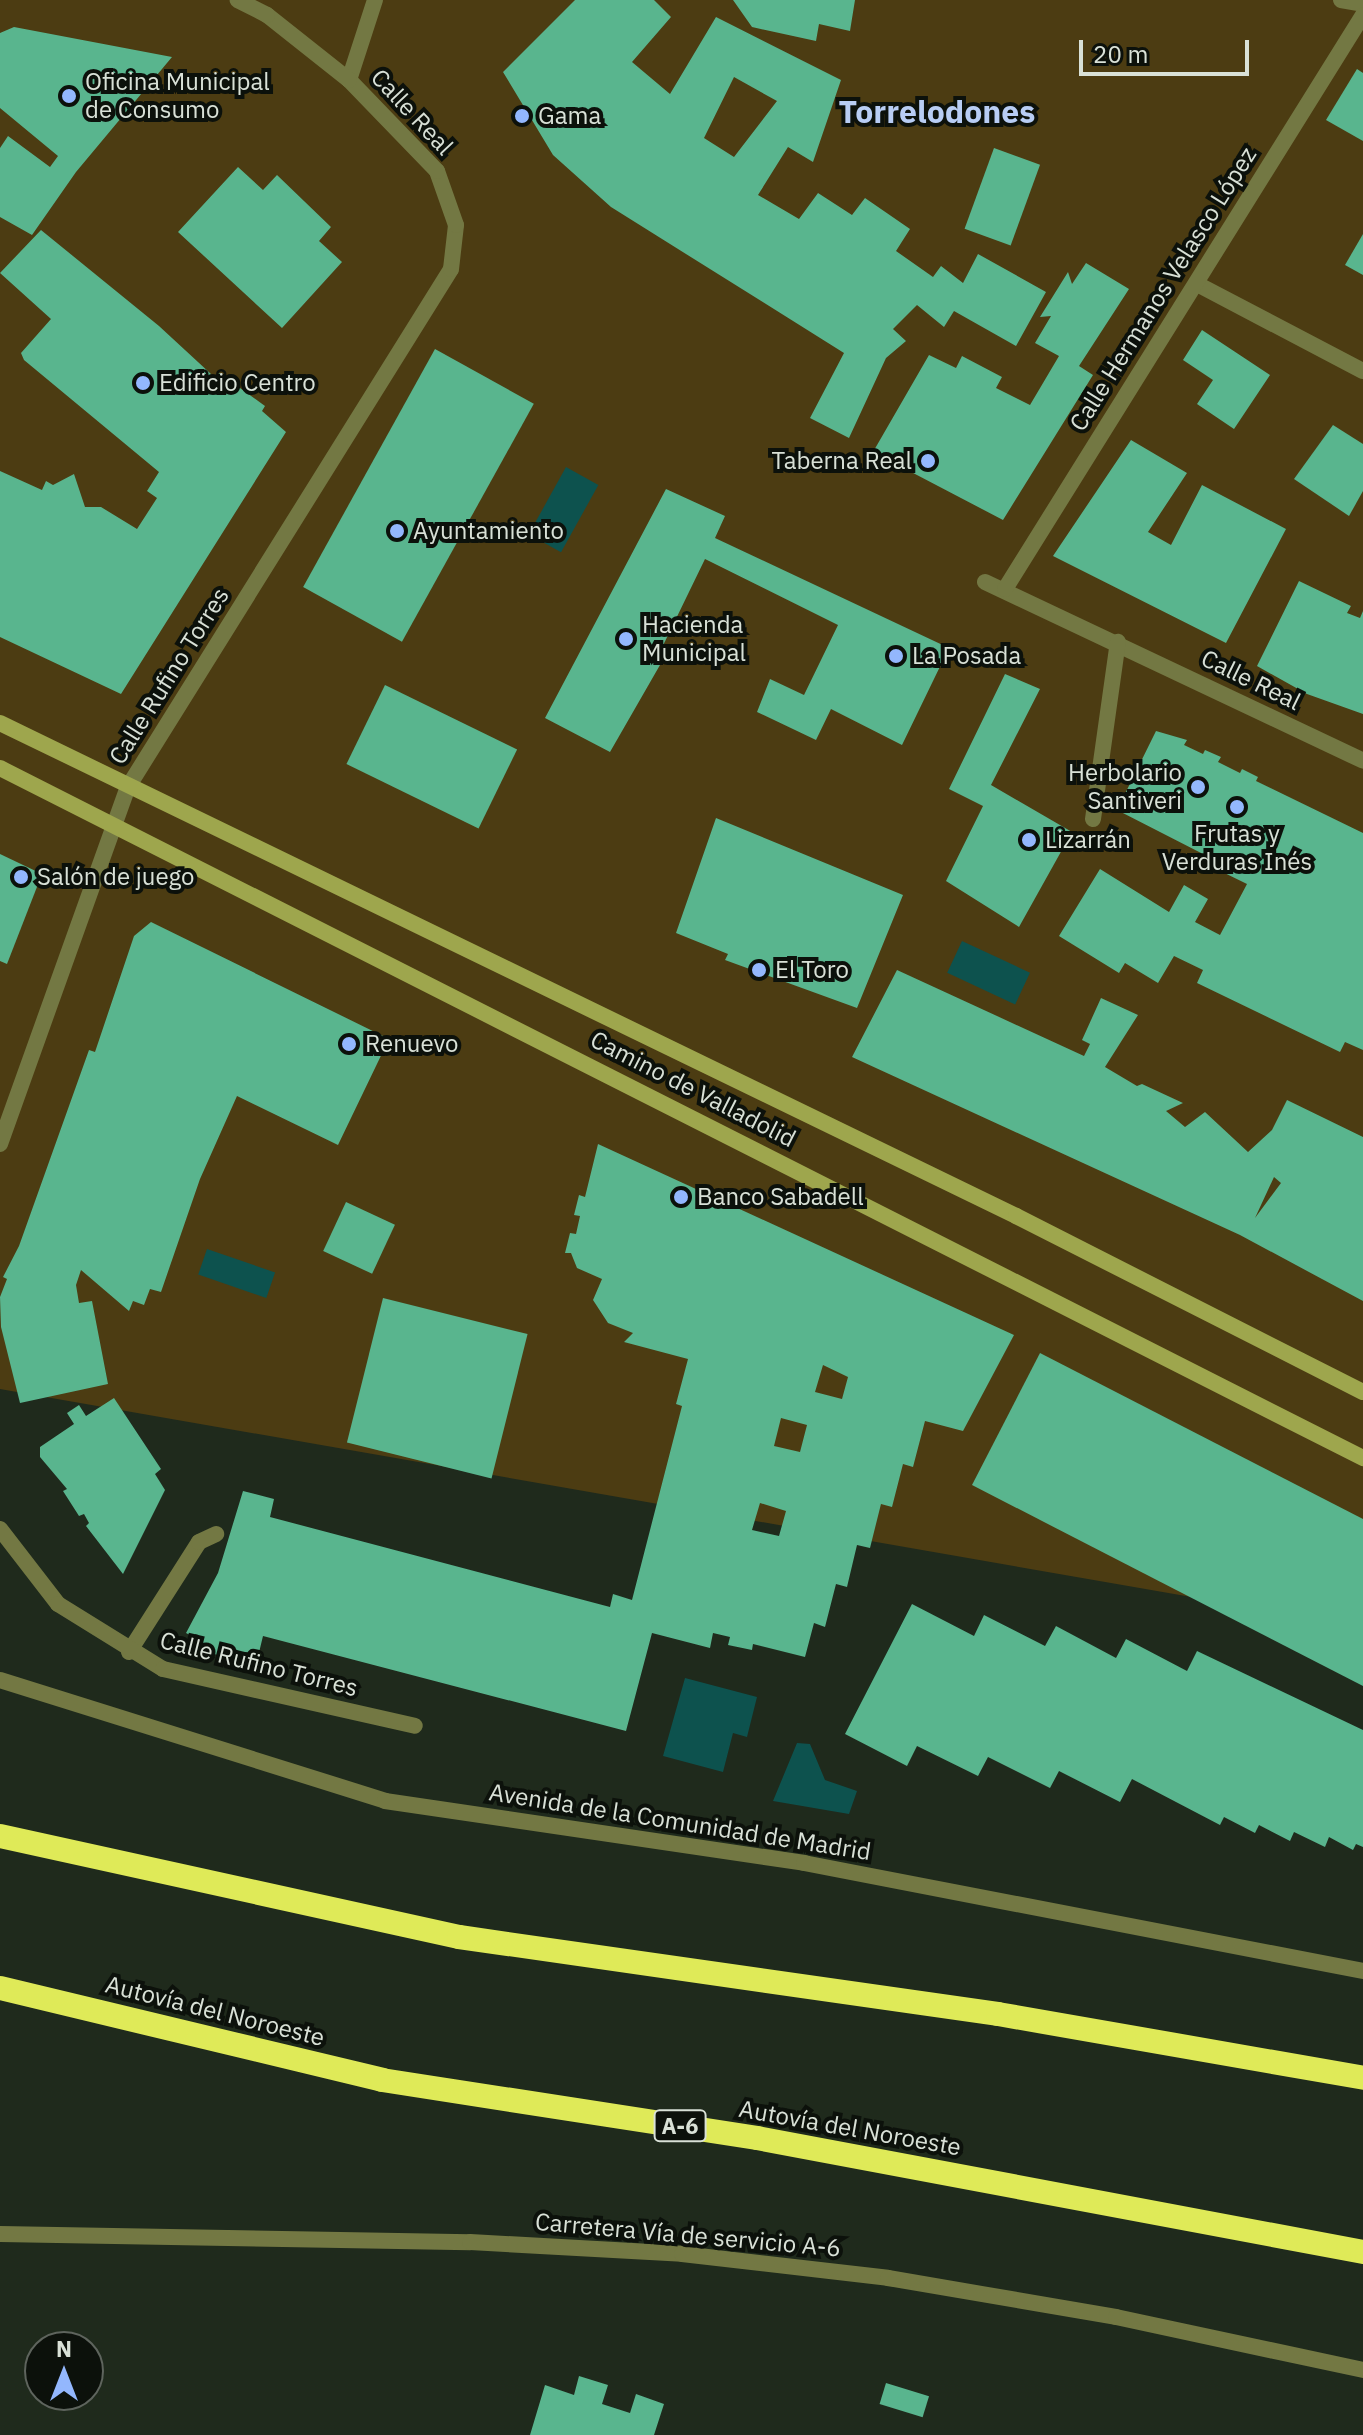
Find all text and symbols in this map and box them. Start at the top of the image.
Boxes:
scale bar [1083,24,1253,74]
text: 20 m [1093,38,1148,70]
street label: Calle Real [365,63,459,161]
place label: Oficina Municipal de Consumo [85,68,270,124]
marker: Oficina Municipal de Consumo [60,87,78,105]
district label: Torrelodones [839,92,1035,130]
place label: Gama [538,102,601,130]
marker: Gama [513,107,531,125]
street label: Calle Hermanos Velasco López [1064,142,1262,436]
place label: Edificio Centro [159,369,316,397]
marker: Edificio Centro [134,374,152,392]
place label: Taberna Real [772,447,912,475]
marker: Taberna Real [919,452,937,470]
place label: Ayuntamiento [413,517,564,545]
marker: Ayuntamiento [388,522,406,540]
street label: Calle Rufino Torres [103,582,235,770]
place label: Hacienda Municipal [642,611,746,667]
marker: Hacienda Municipal [617,630,635,648]
place label: La Posada [912,642,1021,670]
street label: Calle Real [1197,644,1305,716]
marker: La Posada [887,647,905,665]
place label: Herbolario Santiveri [1068,759,1182,815]
marker: Herbolario Santiveri [1189,778,1207,796]
marker: Frutas y Verduras Inés [1228,798,1246,816]
place label: Frutas y Verduras Inés [1162,820,1312,876]
place label: Lizarrán [1045,826,1131,854]
marker: Lizarrán [1020,831,1038,849]
place label: Salón de juego [37,863,195,891]
marker: Salón de juego [12,868,30,886]
place label: El Toro [775,956,849,984]
marker: El Toro [750,961,768,979]
street label: Camino de Valladolid [586,1025,800,1153]
place label: Renuevo [365,1030,458,1058]
marker: Renuevo [340,1035,358,1053]
place label: Banco Sabadell [697,1183,864,1211]
marker: Banco Sabadell [672,1188,690,1206]
street label: Calle Rufino Torres [157,1625,361,1703]
street label: Avenida de la Comunidad de Madrid [487,1778,873,1866]
street label: Autovía del Noroeste [102,1970,328,2052]
street label: Autovía del Noroeste [737,2094,963,2162]
road number: A-6 [652,2108,708,2144]
street label: Carretera Vía de servicio A-6 [534,2207,842,2263]
north arrow [24,2331,104,2411]
text: N [56,2334,72,2363]

